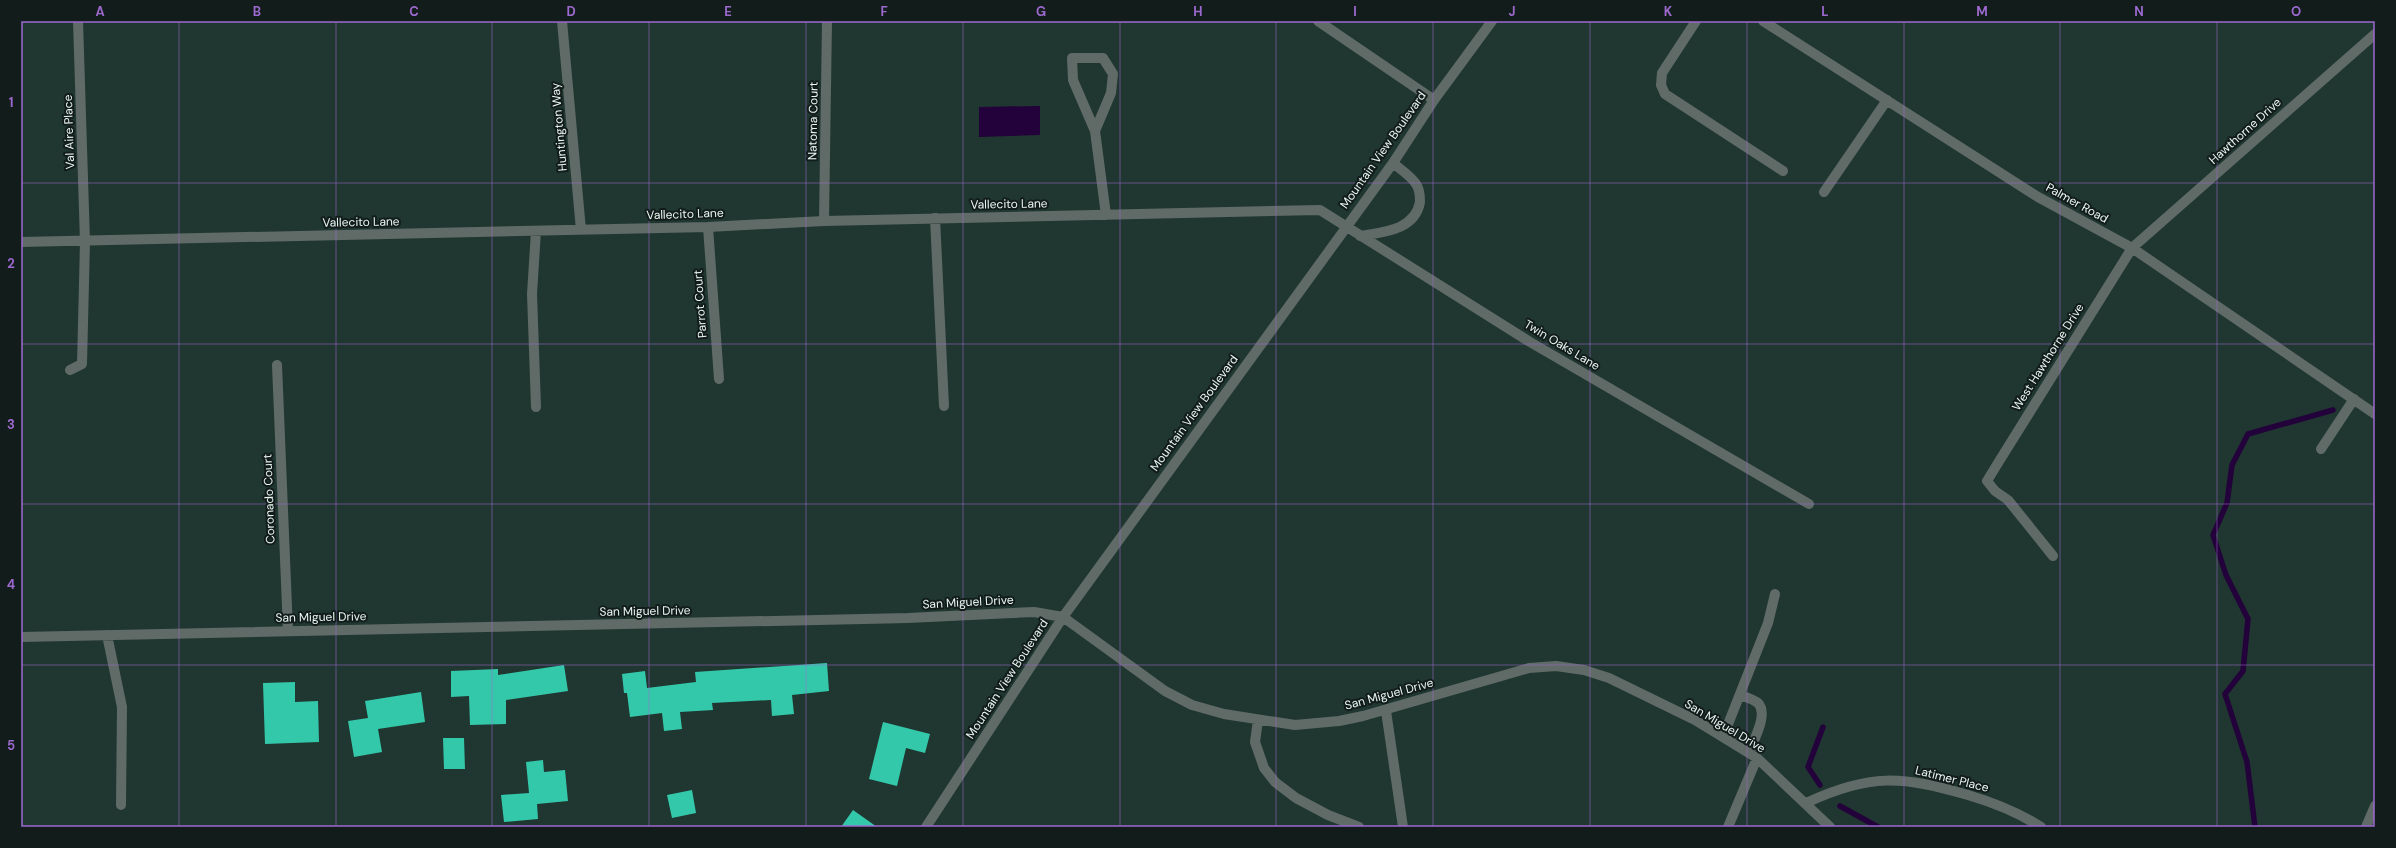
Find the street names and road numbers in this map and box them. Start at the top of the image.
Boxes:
street label: Natoma Court [804,81,822,160]
street label: Huntington Way [547,82,571,172]
street label: Mountain View Boulevard [1336,88,1430,212]
street label: Val Aire Place [60,94,78,170]
street label: Hawthorne Drive [2205,94,2285,168]
street label: Palmer Road [2043,179,2111,227]
street label: Vallecito Lane [970,195,1048,213]
street label: Vallecito Lane [646,205,724,223]
street label: Vallecito Lane [322,213,400,231]
street label: Parrot Court [690,269,710,339]
street label: West Hawthorne Drive [2008,300,2088,414]
street label: Twin Oaks Lane [1521,316,1603,374]
street label: Mountain View Boulevard [1146,352,1242,474]
street label: Coronado Court [259,453,279,544]
street label: San Miguel Drive [922,592,1014,612]
street label: San Miguel Drive [599,602,691,620]
street label: San Miguel Drive [275,608,367,626]
street label: Mountain View Boulevard [962,616,1052,742]
street label: San Miguel Drive [1343,674,1435,714]
street label: San Miguel Drive [1682,696,1768,756]
street label: Latimer Place [1914,762,1991,796]

